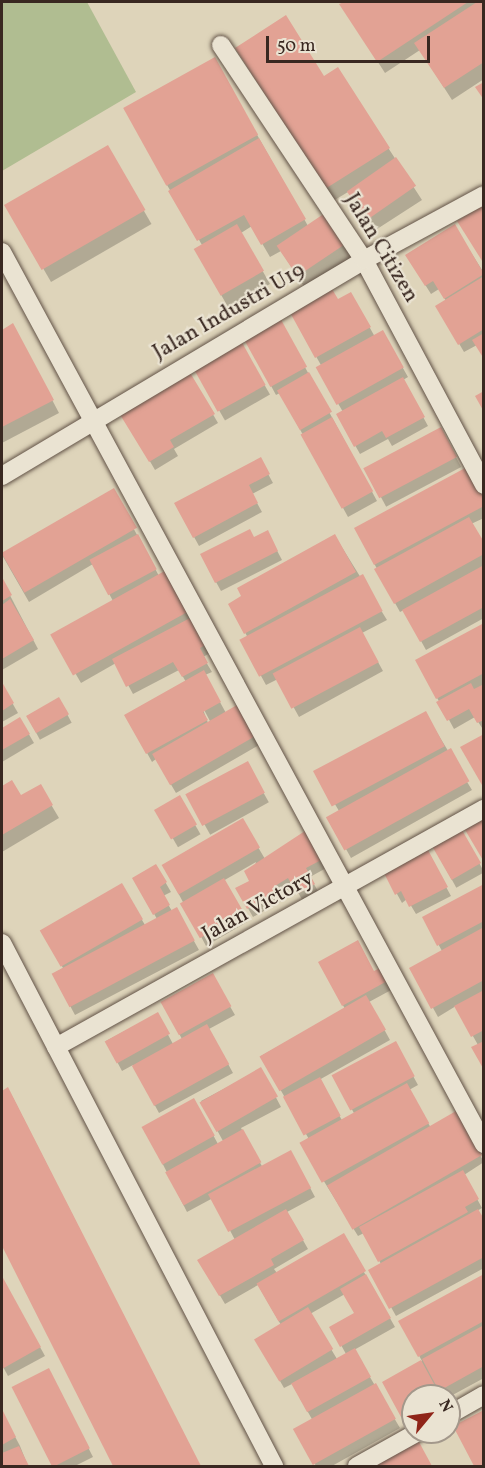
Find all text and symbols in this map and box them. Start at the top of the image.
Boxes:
scale bar [269,24,432,62]
text: 50 m [277,34,316,59]
street label: Jalan Citizen [338,188,424,308]
street label: Jalan Industri U19 [148,258,310,366]
street label: Jalan Victory [197,865,319,949]
north arrow [401,1384,461,1444]
text: N [433,1396,457,1417]

